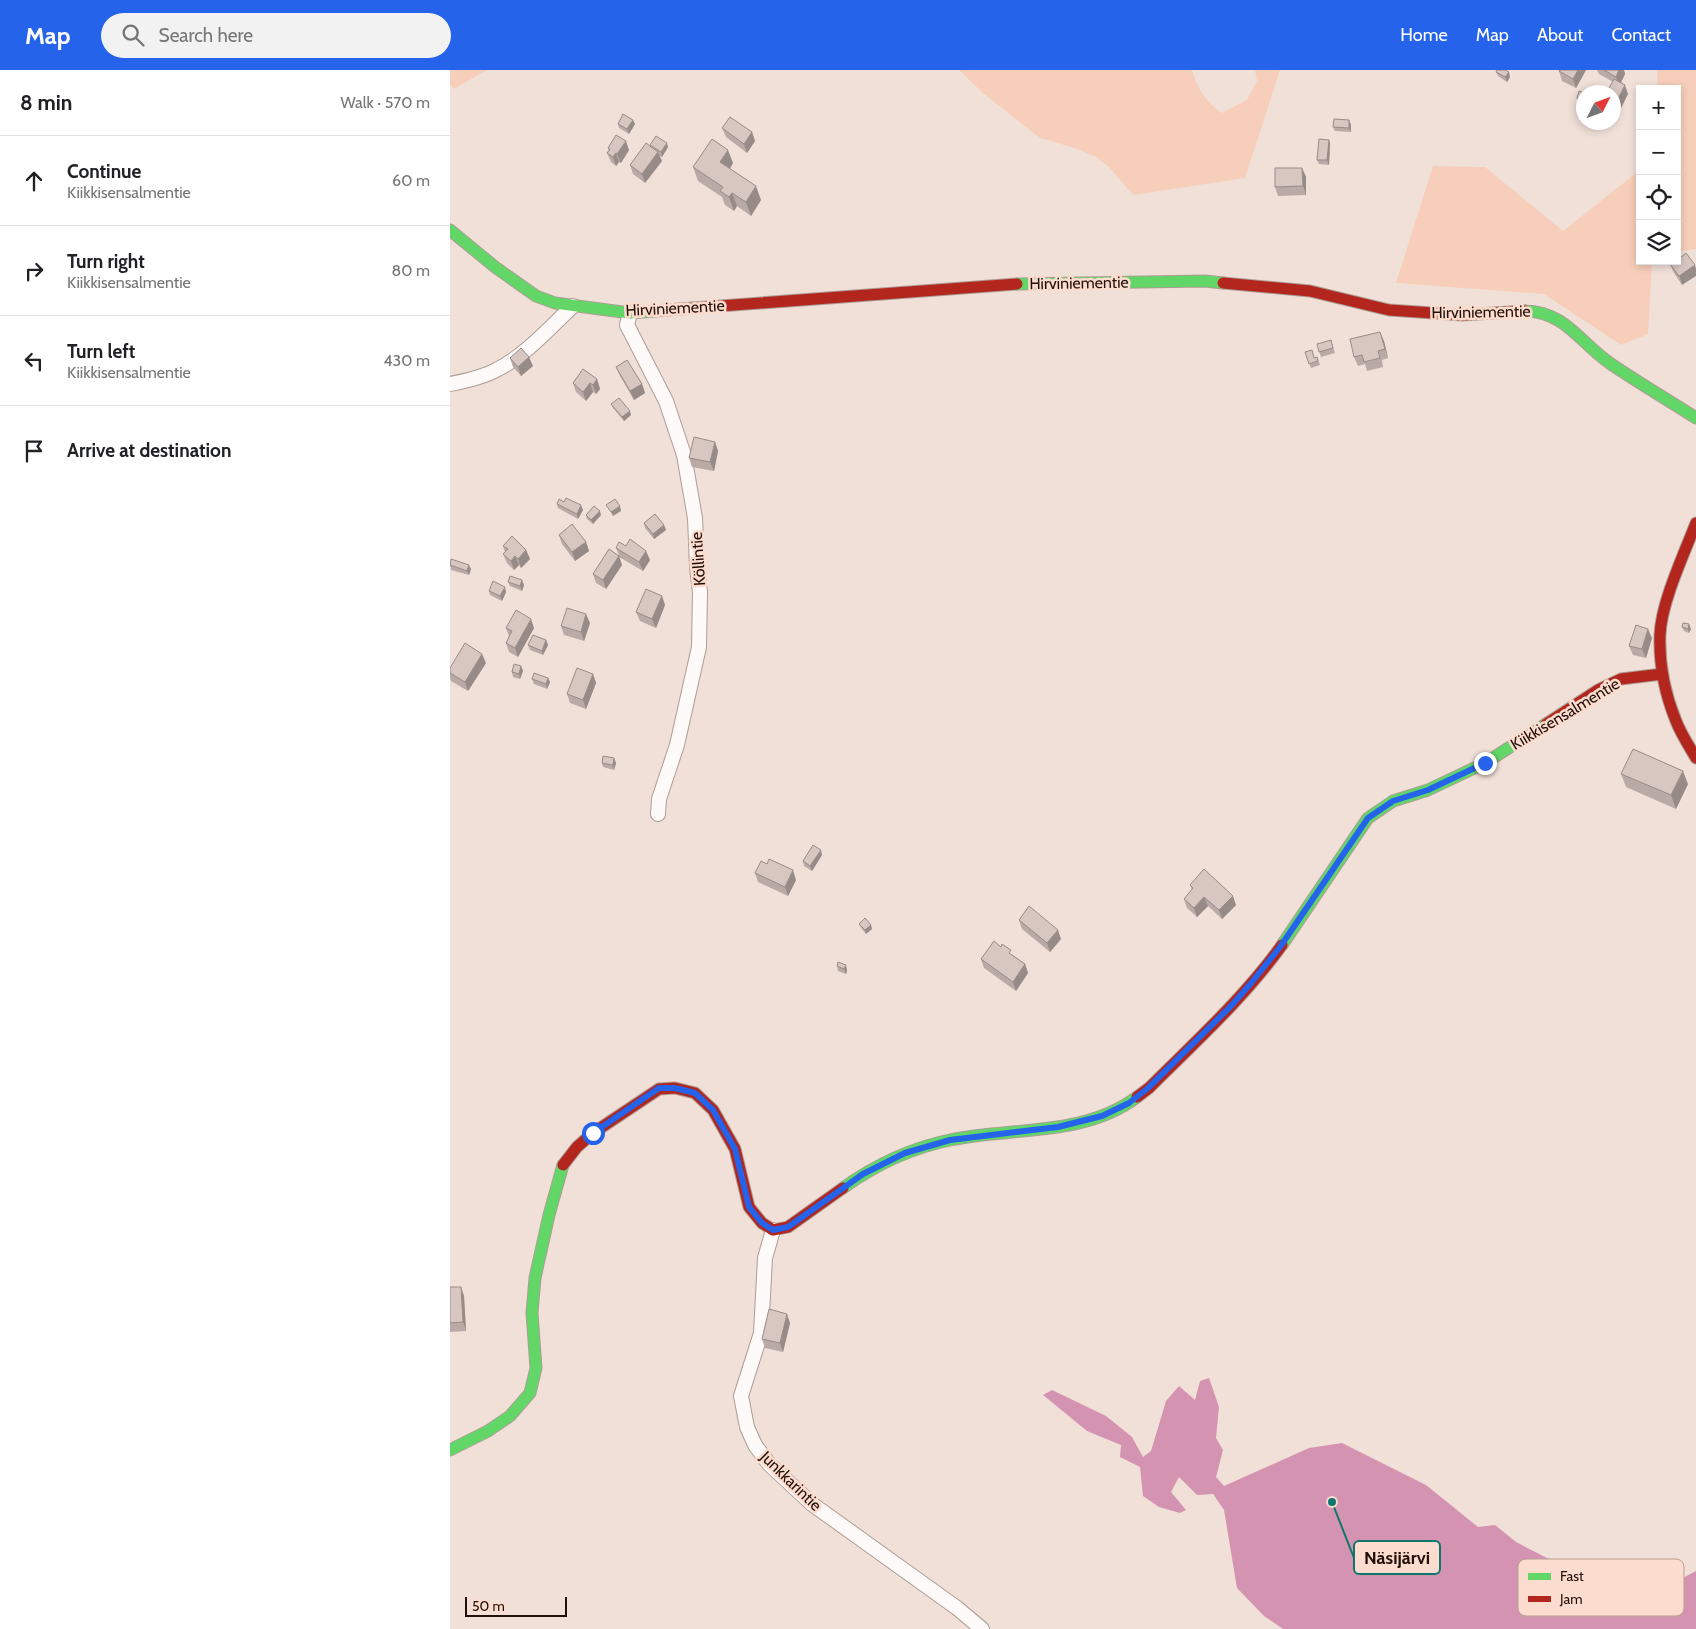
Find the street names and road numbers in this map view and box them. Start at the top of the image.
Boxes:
street label: Hirviniementie [1029,273,1129,293]
street label: Hirviniementie [625,296,725,320]
street label: Hirviniementie [1431,302,1531,322]
street label: Köllintie [687,531,709,587]
street label: Kiikkisensalmentie [1507,674,1623,754]
street label: Junkkarintie [756,1447,825,1515]

